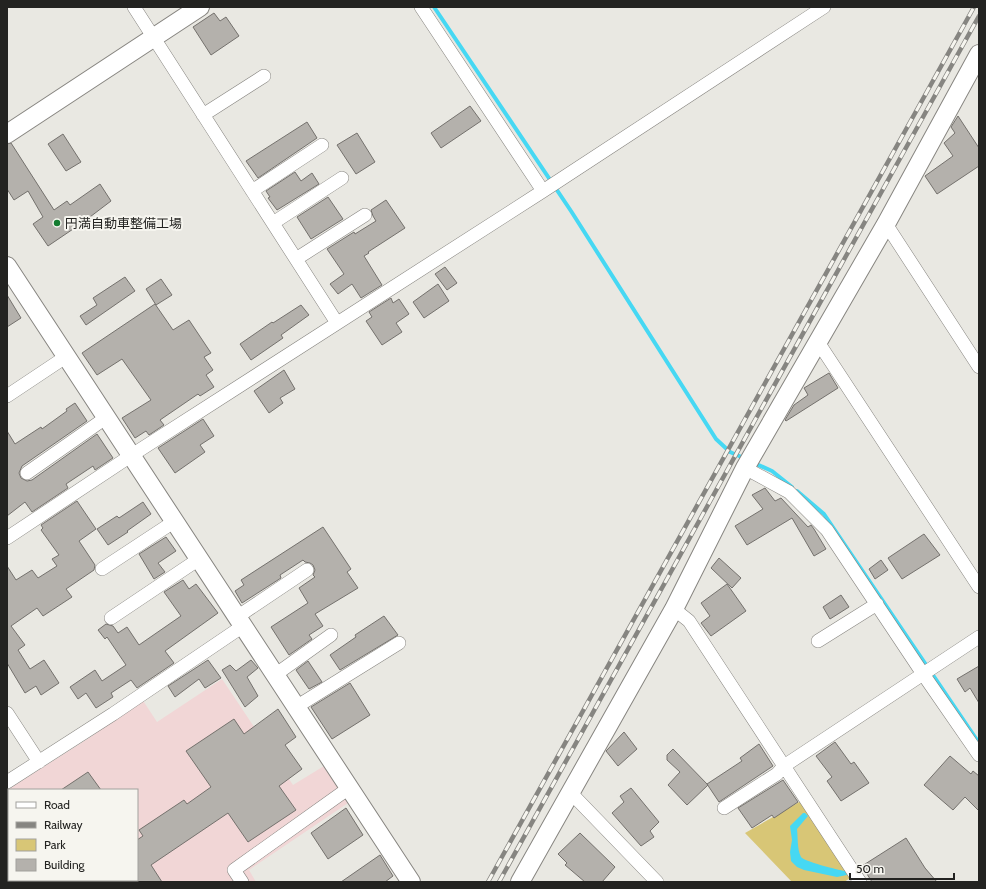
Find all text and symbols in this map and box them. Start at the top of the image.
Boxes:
place label: 円満自動車整備工場 [65,215,182,231]
marker: 円満自動車整備工場 [52,218,62,228]
legend [8,789,138,881]
text: Road [44,797,70,812]
text: Railway [44,817,82,832]
text: Park [44,837,66,852]
scale bar [850,855,954,881]
text: Building [44,857,86,872]
text: 50 m [856,861,884,876]

